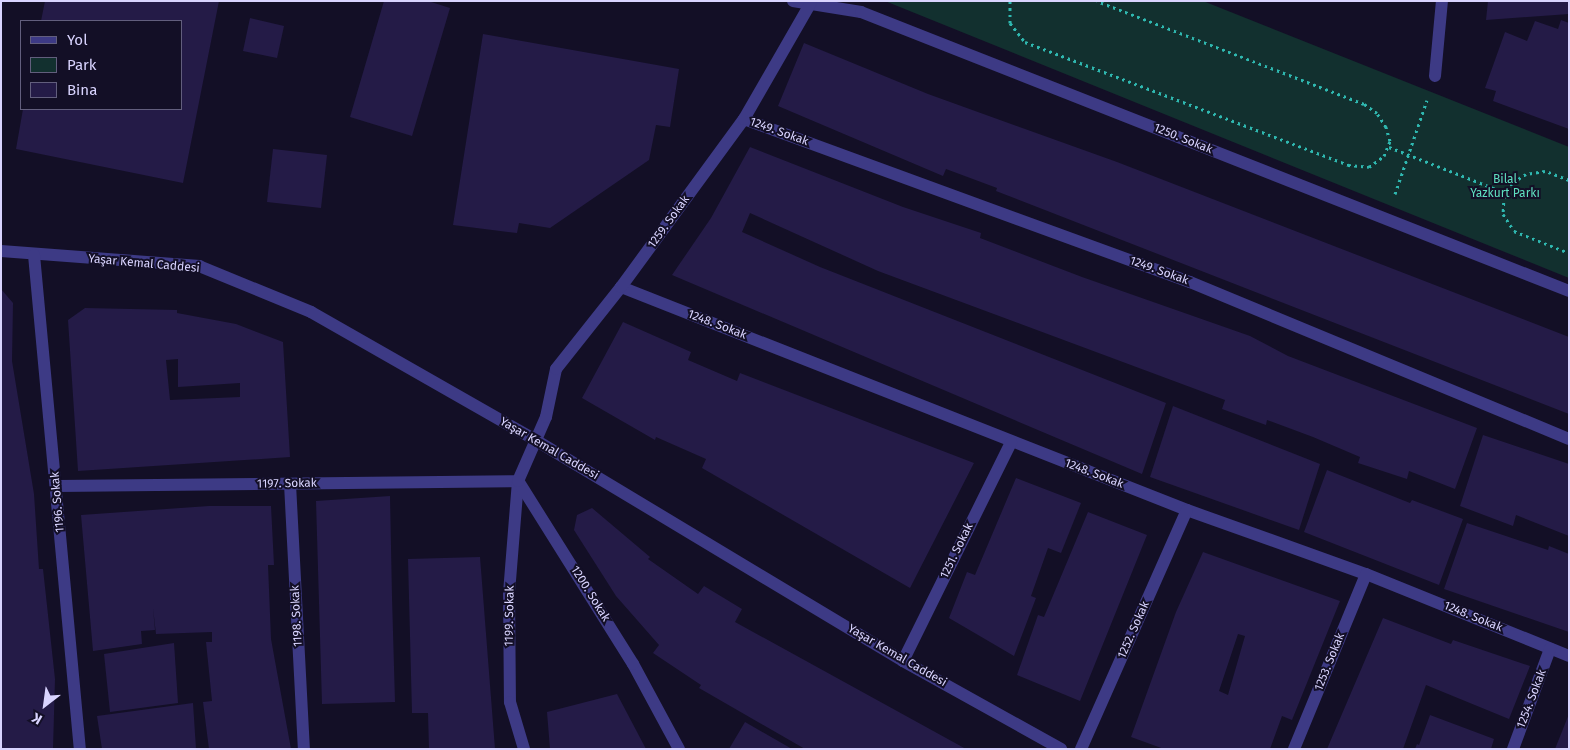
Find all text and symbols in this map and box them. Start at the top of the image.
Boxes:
legend [20,20,182,110]
text: Yol [67,31,88,49]
text: Park [67,56,97,74]
text: Bina [67,81,97,99]
street label: 1249. Sokak [748,115,810,149]
street label: 1250. Sokak [1152,121,1214,157]
park label: Bilal Yazkurt Parkı [1470,173,1540,201]
street label: 1259. Sokak [645,193,693,251]
street label: Yaşar Kemal Caddesi [88,252,200,276]
street label: 1249. Sokak [1128,254,1190,288]
street label: 1248. Sokak [685,307,749,343]
street label: Yaşar Kemal Caddesi [497,415,601,483]
street label: 1248. Sokak [1062,456,1126,492]
street label: 1196. Sokak [48,471,68,533]
street label: 1197. Sokak [257,476,317,492]
street label: 1251. Sokak [937,521,977,581]
street label: 1200. Sokak [567,564,613,624]
street label: 1198. Sokak [288,585,306,647]
street label: 1199. Sokak [502,585,518,647]
street label: 1252. Sokak [1115,599,1153,661]
street label: 1248. Sokak [1442,599,1504,635]
street label: Yaşar Kemal Caddesi [845,622,949,690]
street label: 1253. Sokak [1312,631,1348,693]
street label: 1254. Sokak [1514,668,1550,730]
north arrow [20,680,70,730]
text: K [29,709,45,728]

